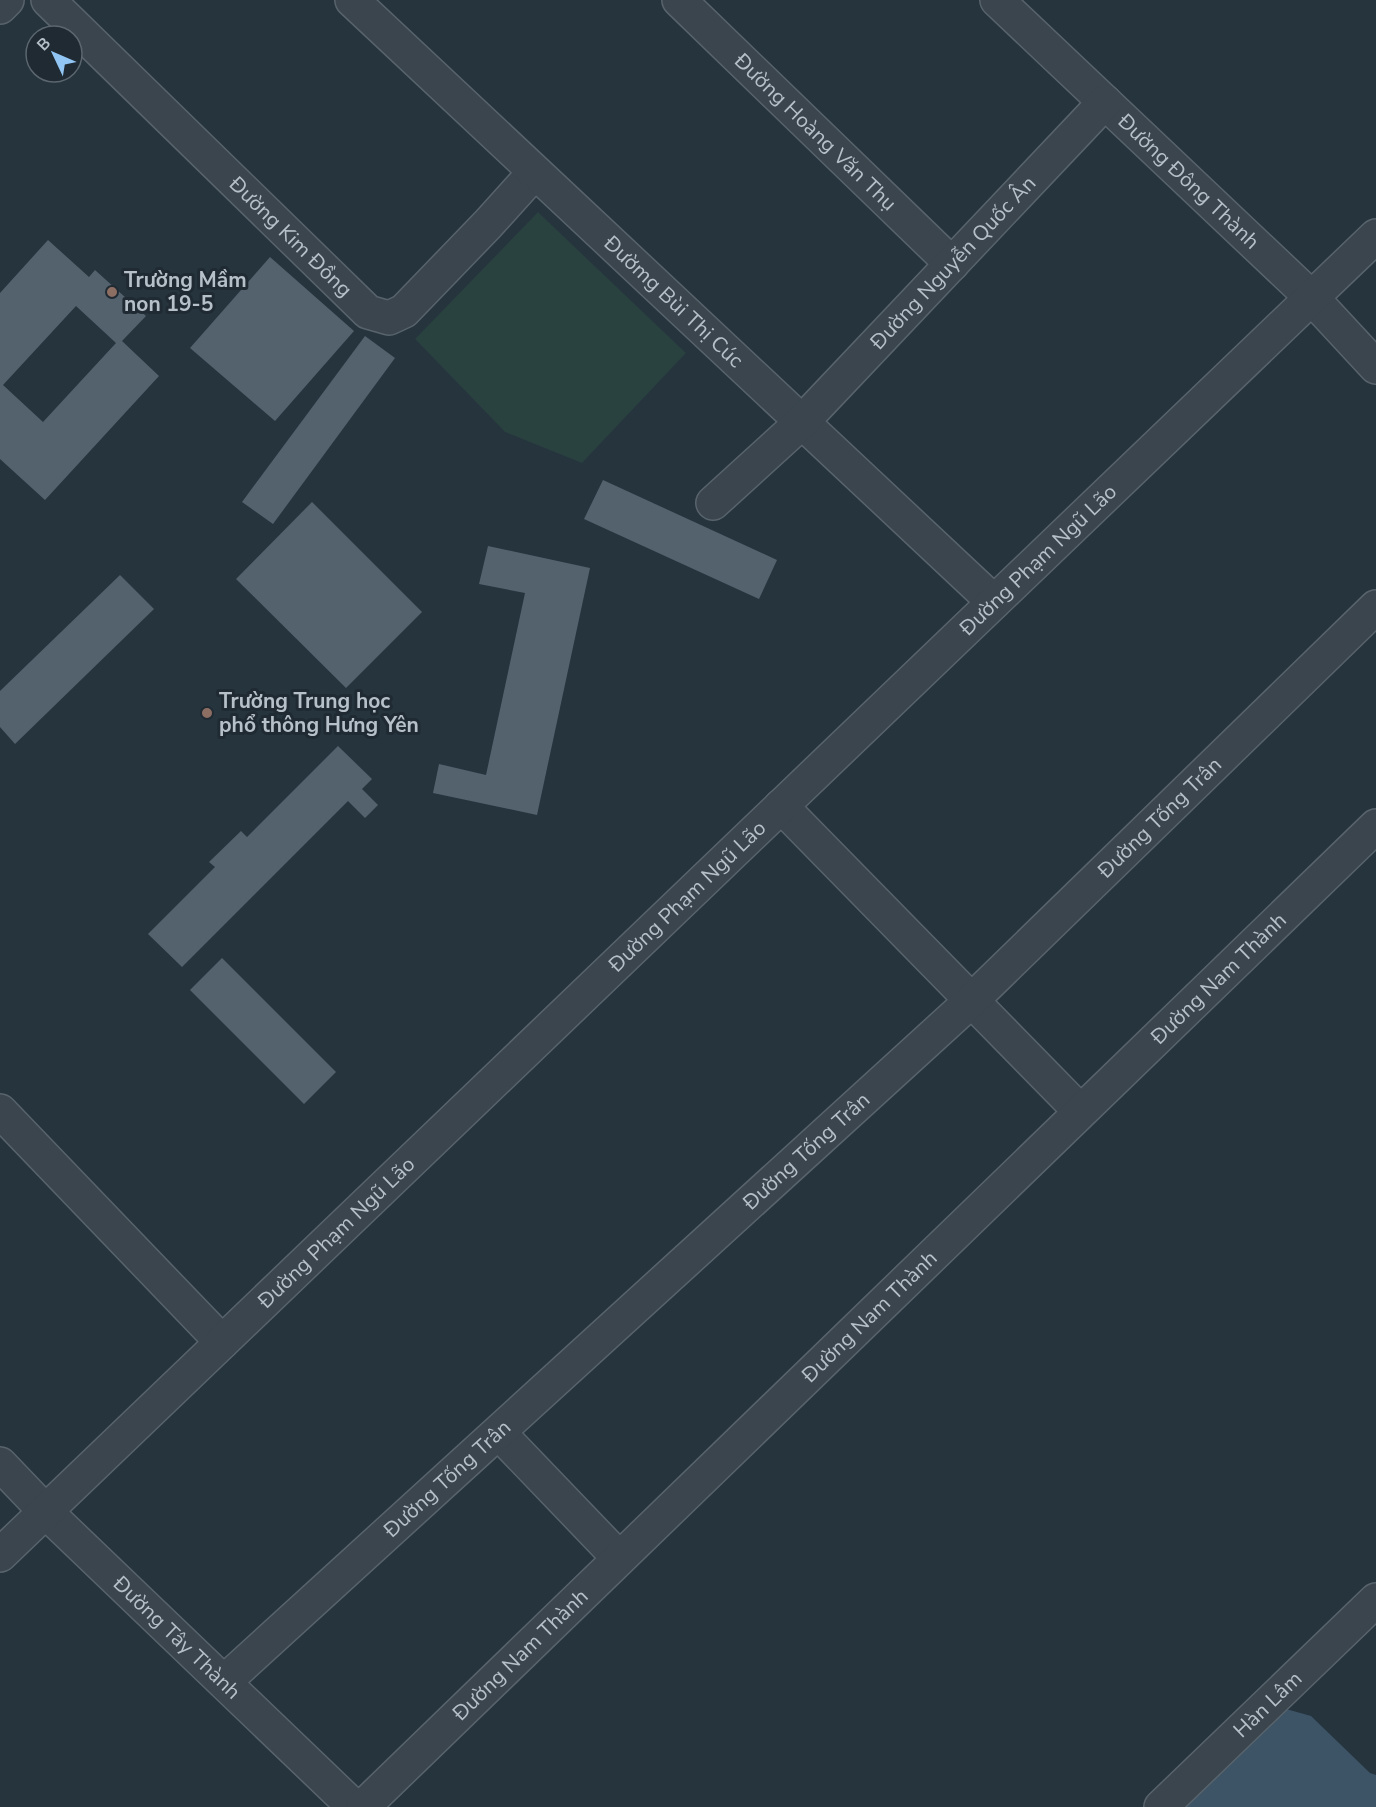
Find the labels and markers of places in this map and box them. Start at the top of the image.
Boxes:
place label: Trường Mầm non 19-5 [124,266,247,318]
marker: Trường Mầm non 19-5 [105,285,119,299]
place label: Trường Trung học phổ thông Hưng Yên [219,687,419,739]
marker: Trường Trung học phổ thông Hưng Yên [200,706,214,720]

